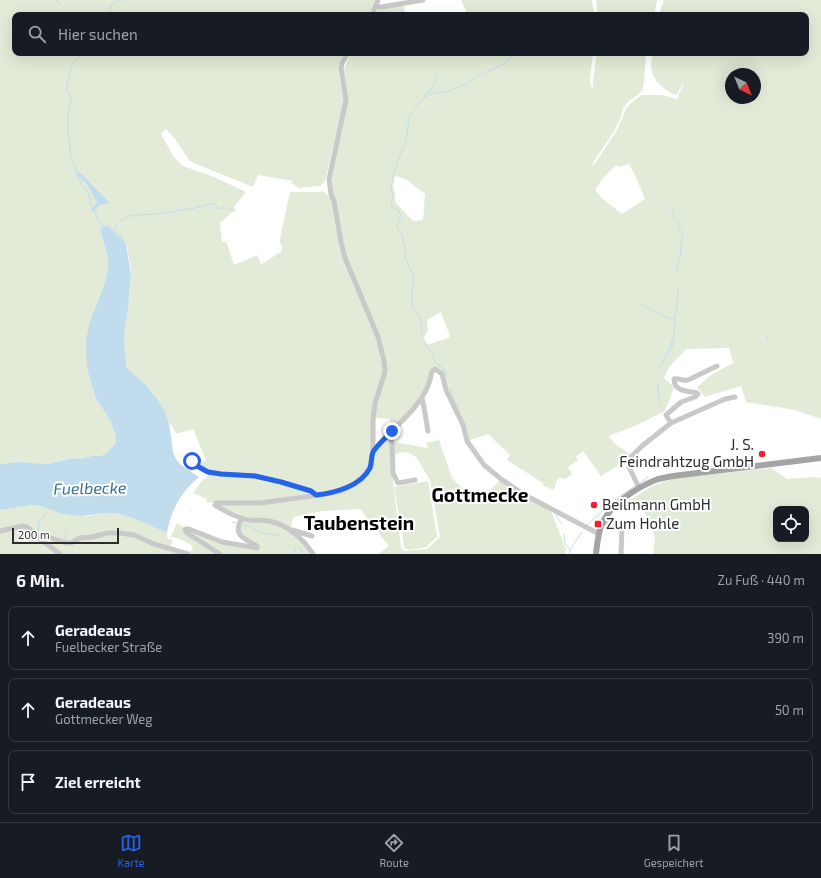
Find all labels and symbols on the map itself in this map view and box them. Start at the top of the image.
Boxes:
north arrow [725,68,761,104]
route end [383,422,401,440]
place label: J. S. Feindrahtzug GmbH [619,435,754,470]
marker: J. S. Feindrahtzug GmbH [757,449,767,459]
route start [183,452,201,470]
water label: Fuelbecke [53,477,127,498]
district label: Gottmecke [431,483,529,506]
place label: Beilmann GmbH [602,495,711,513]
marker: Beilmann GmbH [589,500,599,510]
district label: Taubenstein [304,511,414,534]
place label: Zum Hohle [606,514,679,532]
marker: Zum Hohle [593,519,603,529]
scale bar [12,526,119,545]

